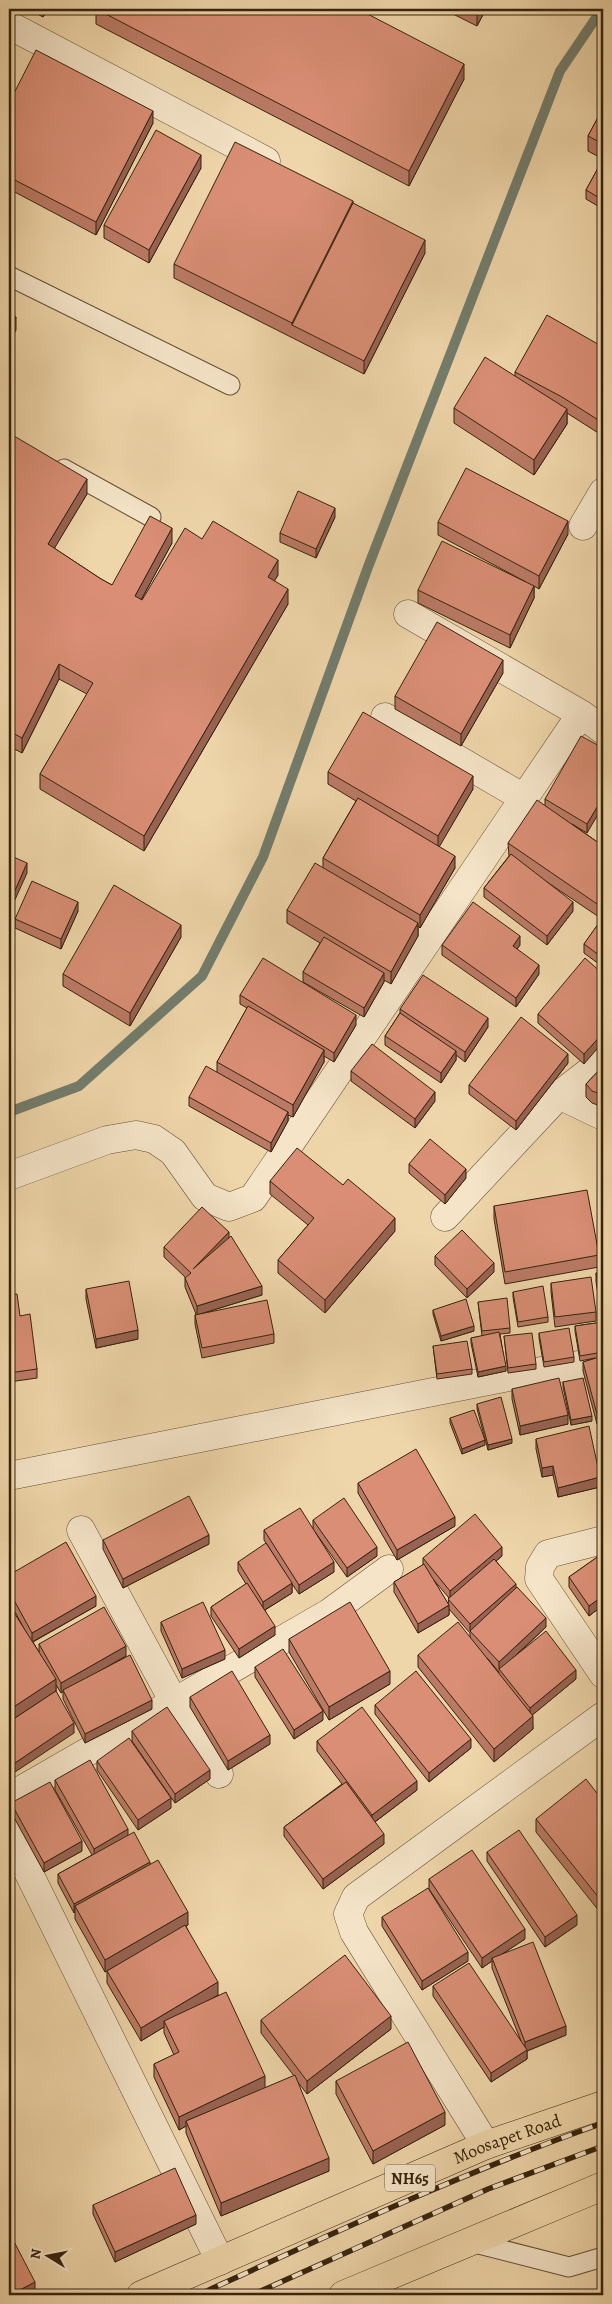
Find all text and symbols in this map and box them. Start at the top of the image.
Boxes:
street label: Moosapet Road [449,2108,564,2170]
road number: NH65 [385,2164,435,2192]
north arrow [22,2232,72,2282]
text: N [25,2247,46,2261]

